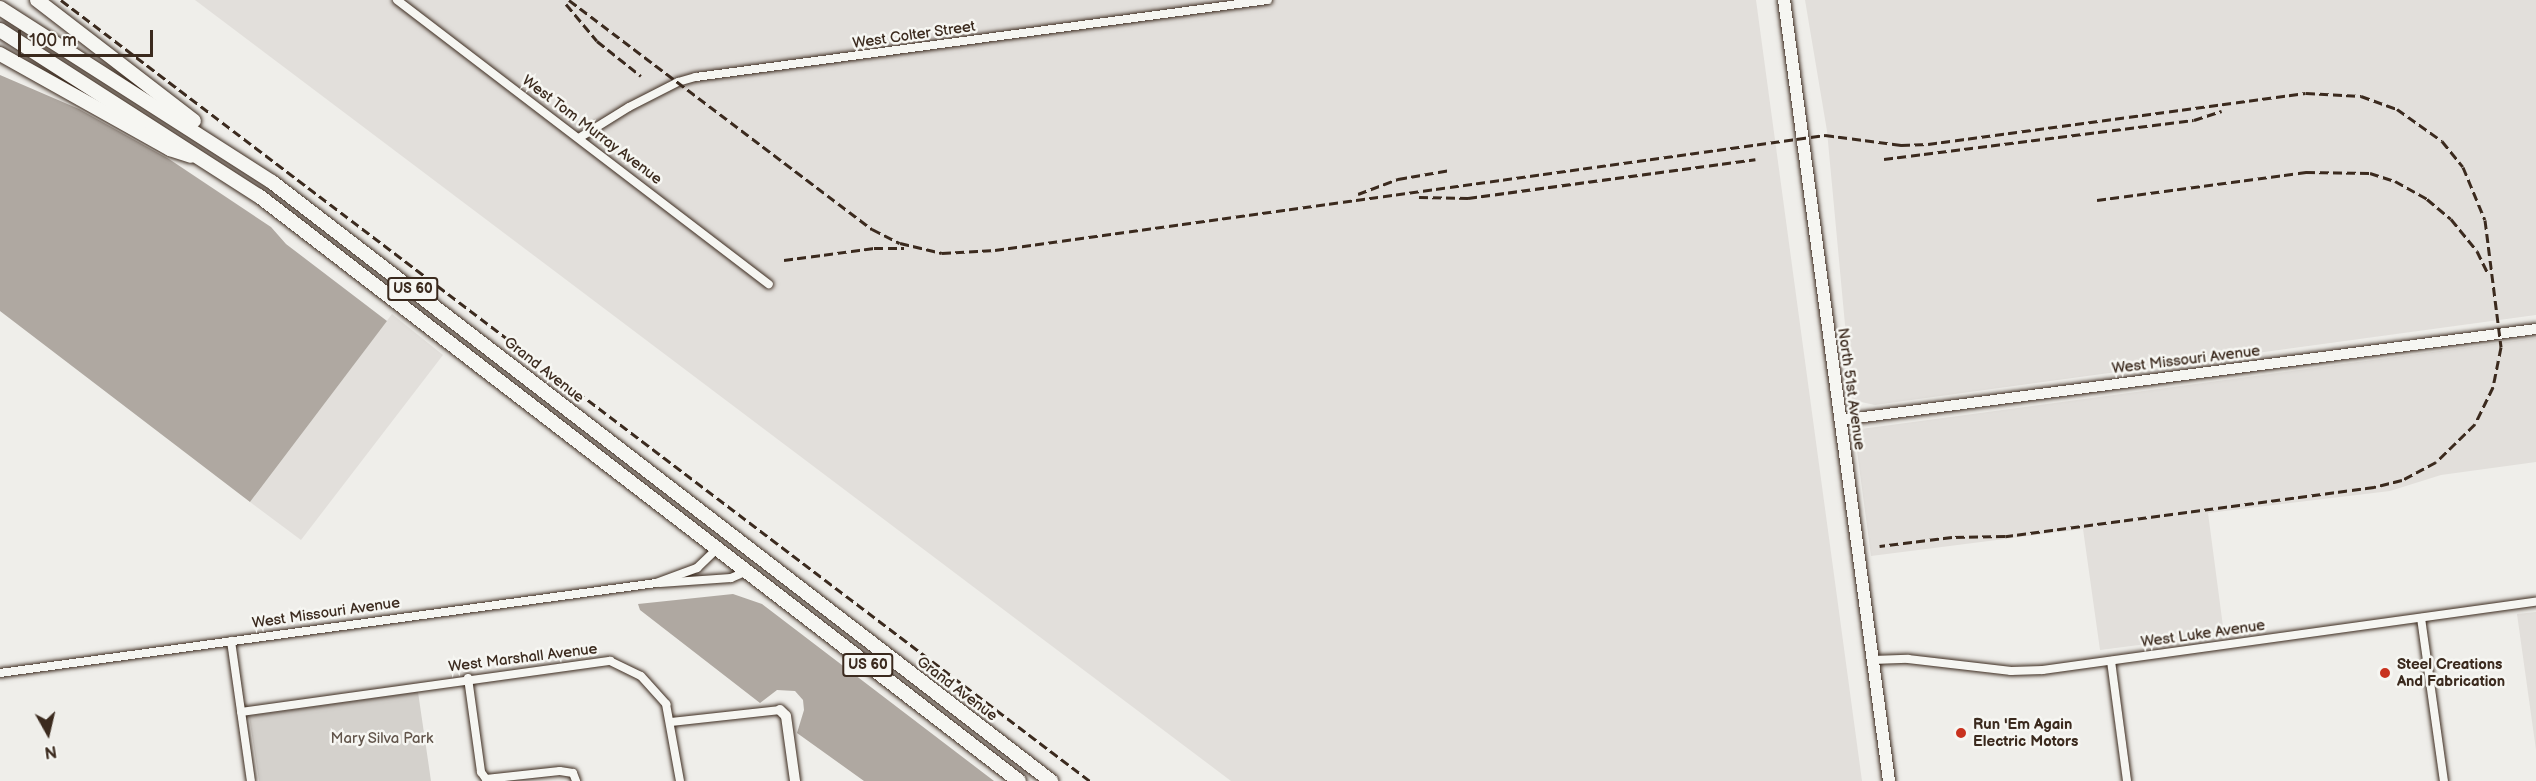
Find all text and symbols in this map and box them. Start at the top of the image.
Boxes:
street label: West Colter Street [851,17,977,53]
scale bar [21,18,156,56]
text: 100 m [29,30,77,51]
street label: West Tom Murray Avenue [518,71,666,189]
road number: US 60 [386,278,440,300]
street label: North 51st Avenue [1834,327,1868,451]
street label: Grand Avenue [501,333,587,407]
street label: West Missouri Avenue [2111,342,2261,378]
street label: West Missouri Avenue [251,594,401,632]
street label: West Luke Avenue [2140,616,2266,652]
street label: West Marshall Avenue [447,640,599,676]
street label: Grand Avenue [913,653,1001,725]
road number: US 60 [841,654,895,676]
place label: Steel Creations And Fabrication [2397,655,2505,690]
marker: Steel Creations And Fabrication [2378,666,2392,680]
north arrow [18,703,78,763]
place label: Run 'Em Again Electric Motors [1973,715,2078,750]
marker: Run 'Em Again Electric Motors [1954,726,1968,740]
park label: Mary Silva Park [330,730,434,748]
text: N [43,741,58,762]

